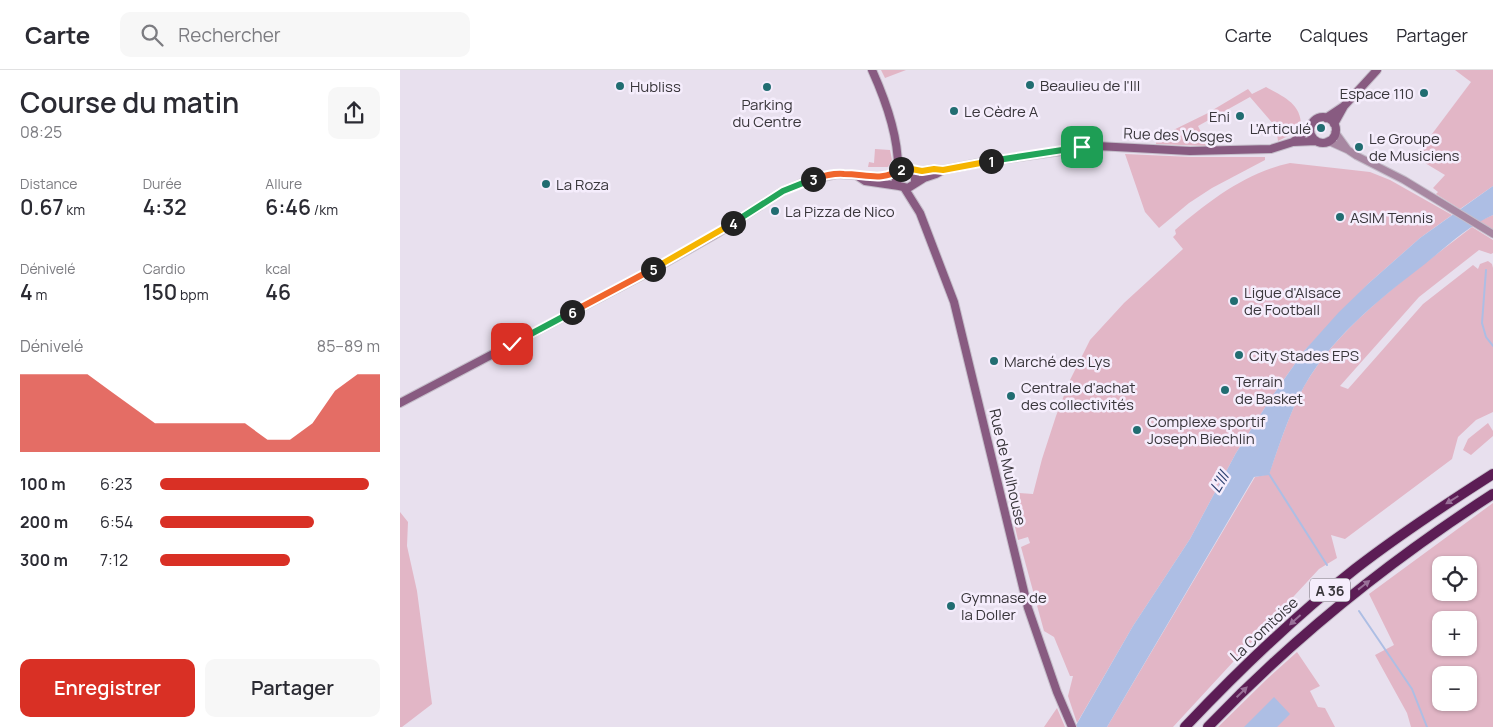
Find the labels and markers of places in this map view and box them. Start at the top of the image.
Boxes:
place label: Beaulieu de l'Ill [1040,75,1140,96]
place label: Hubliss [630,76,681,97]
marker: Beaulieu de l'Ill [1024,79,1036,91]
marker: Hubliss [614,80,626,92]
marker: Parking du Centre [761,81,773,93]
place label: Espace 110 [1340,83,1414,104]
marker: Espace 110 [1418,87,1430,99]
place label: Parking du Centre [732,94,802,132]
place label: Le Cèdre A [964,101,1039,122]
marker: Le Cèdre A [948,105,960,117]
place label: Eni [1209,106,1230,127]
marker: Eni [1234,110,1246,122]
place label: L’Articulé [1250,118,1311,139]
marker: L’Articulé [1315,122,1327,134]
pin [1061,126,1103,168]
place label: Le Groupe de Musiciens [1369,128,1460,166]
marker: Le Groupe de Musiciens [1353,141,1365,153]
pin: 1 [978,148,1004,174]
pin: 2 [888,156,914,182]
pin: 3 [800,166,826,192]
place label: La Roza [556,174,609,195]
marker: La Roza [540,178,552,190]
place label: La Pizza de Nico [785,201,895,222]
marker: La Pizza de Nico [769,205,781,217]
place label: ASIM Tennis [1350,207,1433,228]
pin: 4 [720,210,746,236]
marker: ASIM Tennis [1334,211,1346,223]
pin: 5 [640,256,666,282]
place label: Ligue d'Alsace de Football [1244,282,1341,320]
marker: Ligue d'Alsace de Football [1228,295,1240,307]
pin: 6 [560,300,584,324]
pin [491,323,533,365]
place label: City Stades EPS [1249,345,1359,366]
marker: City Stades EPS [1233,349,1245,361]
place label: Marché des Lys [1004,351,1111,372]
marker: Marché des Lys [988,355,1000,367]
place label: Terrain de Basket [1235,371,1303,409]
place label: Centrale d'achat des collectivités [1021,377,1135,415]
marker: Terrain de Basket [1219,384,1231,396]
marker: Centrale d'achat des collectivités [1005,390,1017,402]
place label: Complexe sportif Joseph Biechlin [1147,411,1266,449]
marker: Complexe sportif Joseph Biechlin [1131,424,1143,436]
place label: Gymnase de la Doller [961,587,1047,625]
marker: Gymnase de la Doller [945,600,957,612]

